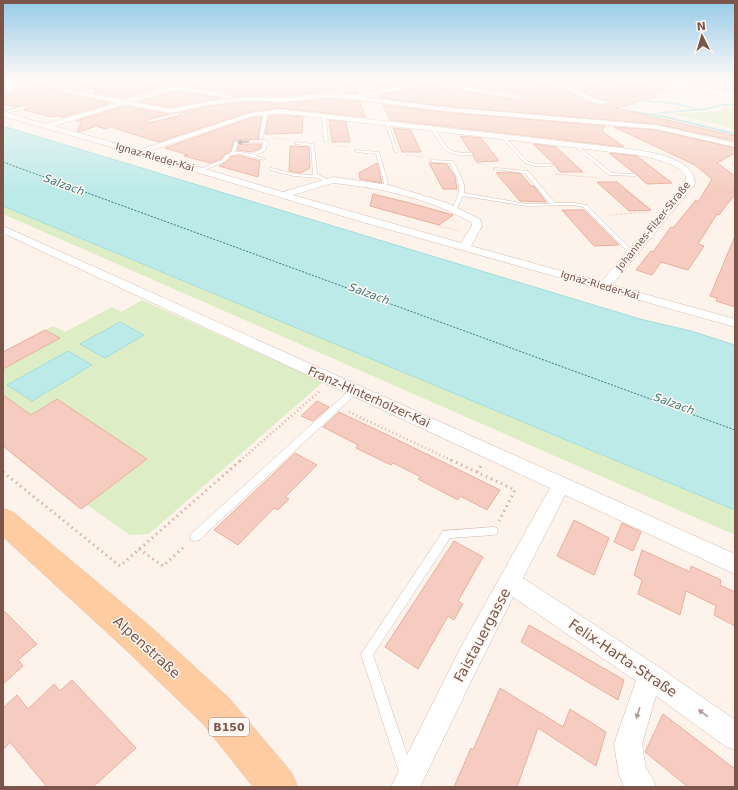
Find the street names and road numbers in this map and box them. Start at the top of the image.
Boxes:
street label: Ignaz-Rieder-Kai [114,140,196,174]
street label: Johannes-Filzer-Straße [613,179,692,273]
street label: Ignaz-Rieder-Kai [559,268,641,302]
street label: Franz-Hinterholzer-Kai [306,364,432,430]
street label: Faistauergasse [450,585,514,685]
street label: Alpenstraße [110,613,184,681]
street label: Felix-Harta-Straße [566,616,680,700]
road number: B150 [209,718,249,736]

